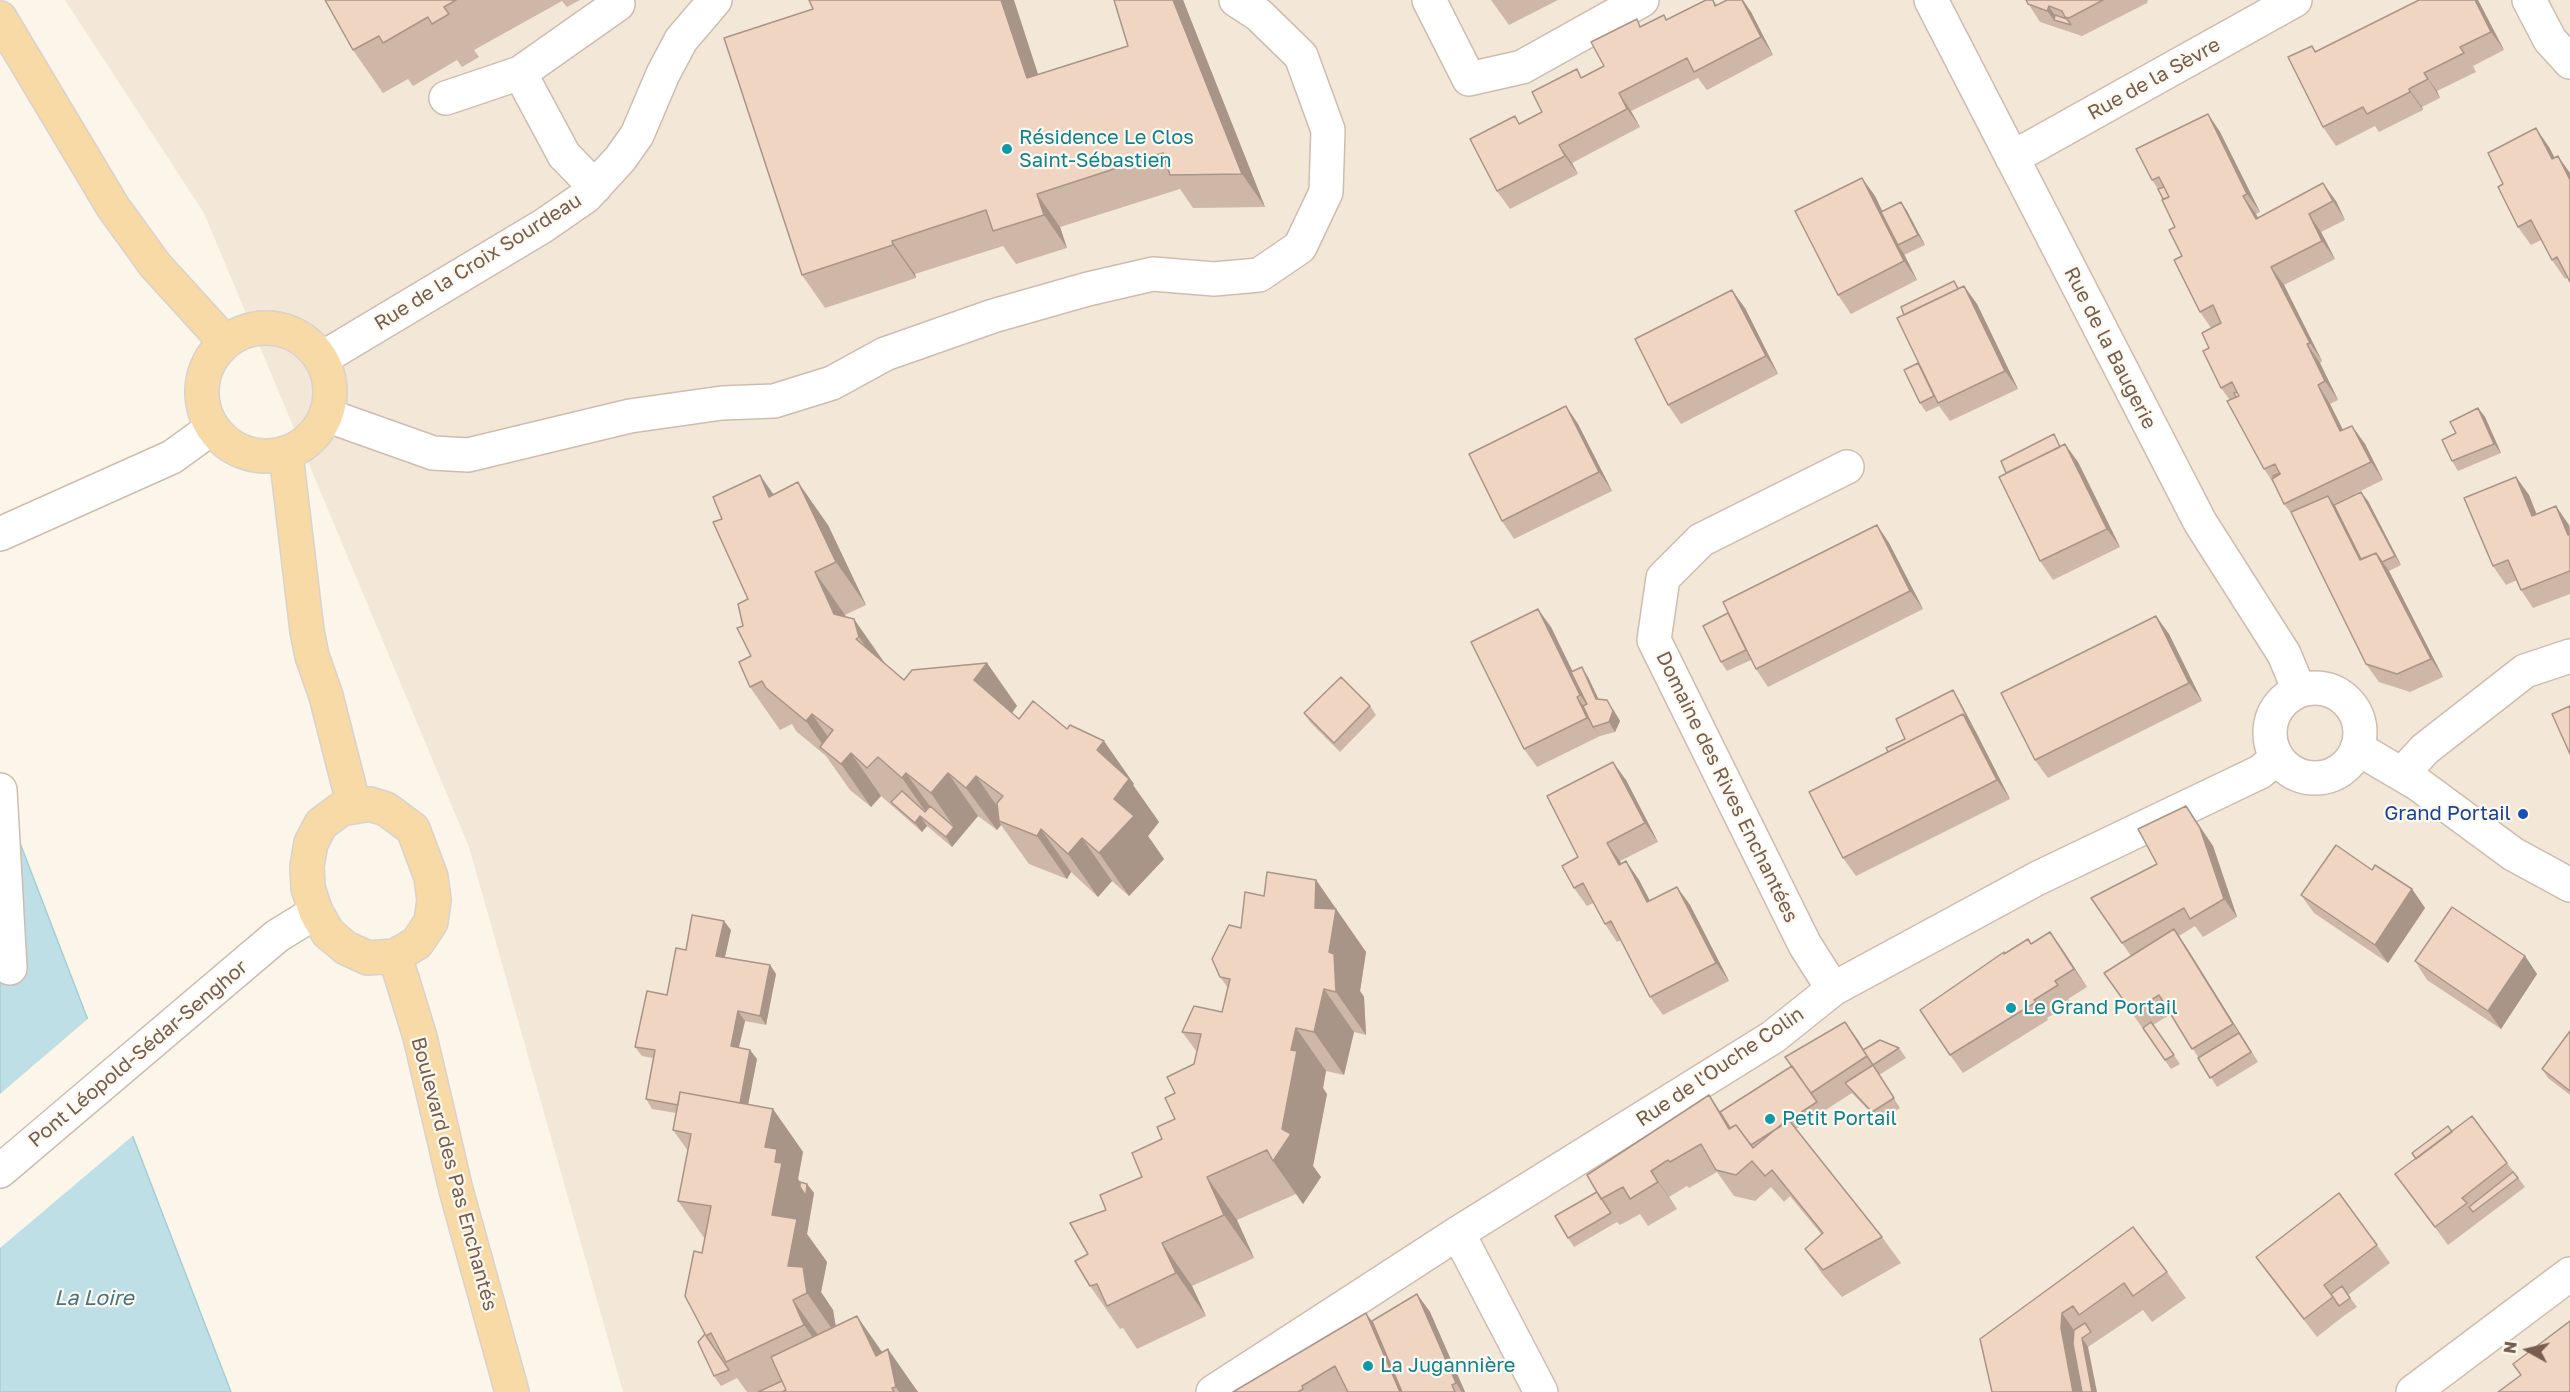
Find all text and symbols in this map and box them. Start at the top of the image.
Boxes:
street label: Rue de la Sèvre [2084,33,2224,125]
place label: Résidence Le Clos Saint-Sébastien [1019,126,1194,173]
marker: Résidence Le Clos Saint-Sébastien [1000,142,1014,156]
street label: Rue de la Croix Sourdeau [370,188,586,336]
street label: Rue de la Baugerie [2059,263,2161,433]
street label: Domaine des Rives Enchantées [1651,648,1803,926]
place label: Grand Portail [2384,802,2511,826]
marker: Grand Portail [2516,807,2530,821]
street label: Pont Léopold-Sédar-Senghor [24,955,252,1153]
place label: Le Grand Portail [2023,996,2178,1020]
marker: Le Grand Portail [2004,1001,2018,1015]
street label: Rue de l'Ouche Colin [1632,1002,1808,1132]
street label: Boulevard des Pas Enchantés [406,1035,502,1313]
place label: Petit Portail [1782,1107,1897,1131]
marker: Petit Portail [1763,1112,1777,1126]
water label: La Loire [54,1285,134,1311]
north arrow [2498,1320,2558,1380]
text: N [2499,1340,2521,1355]
place label: La Jugannière [1380,1354,1515,1378]
marker: La Jugannière [1361,1359,1375,1373]

